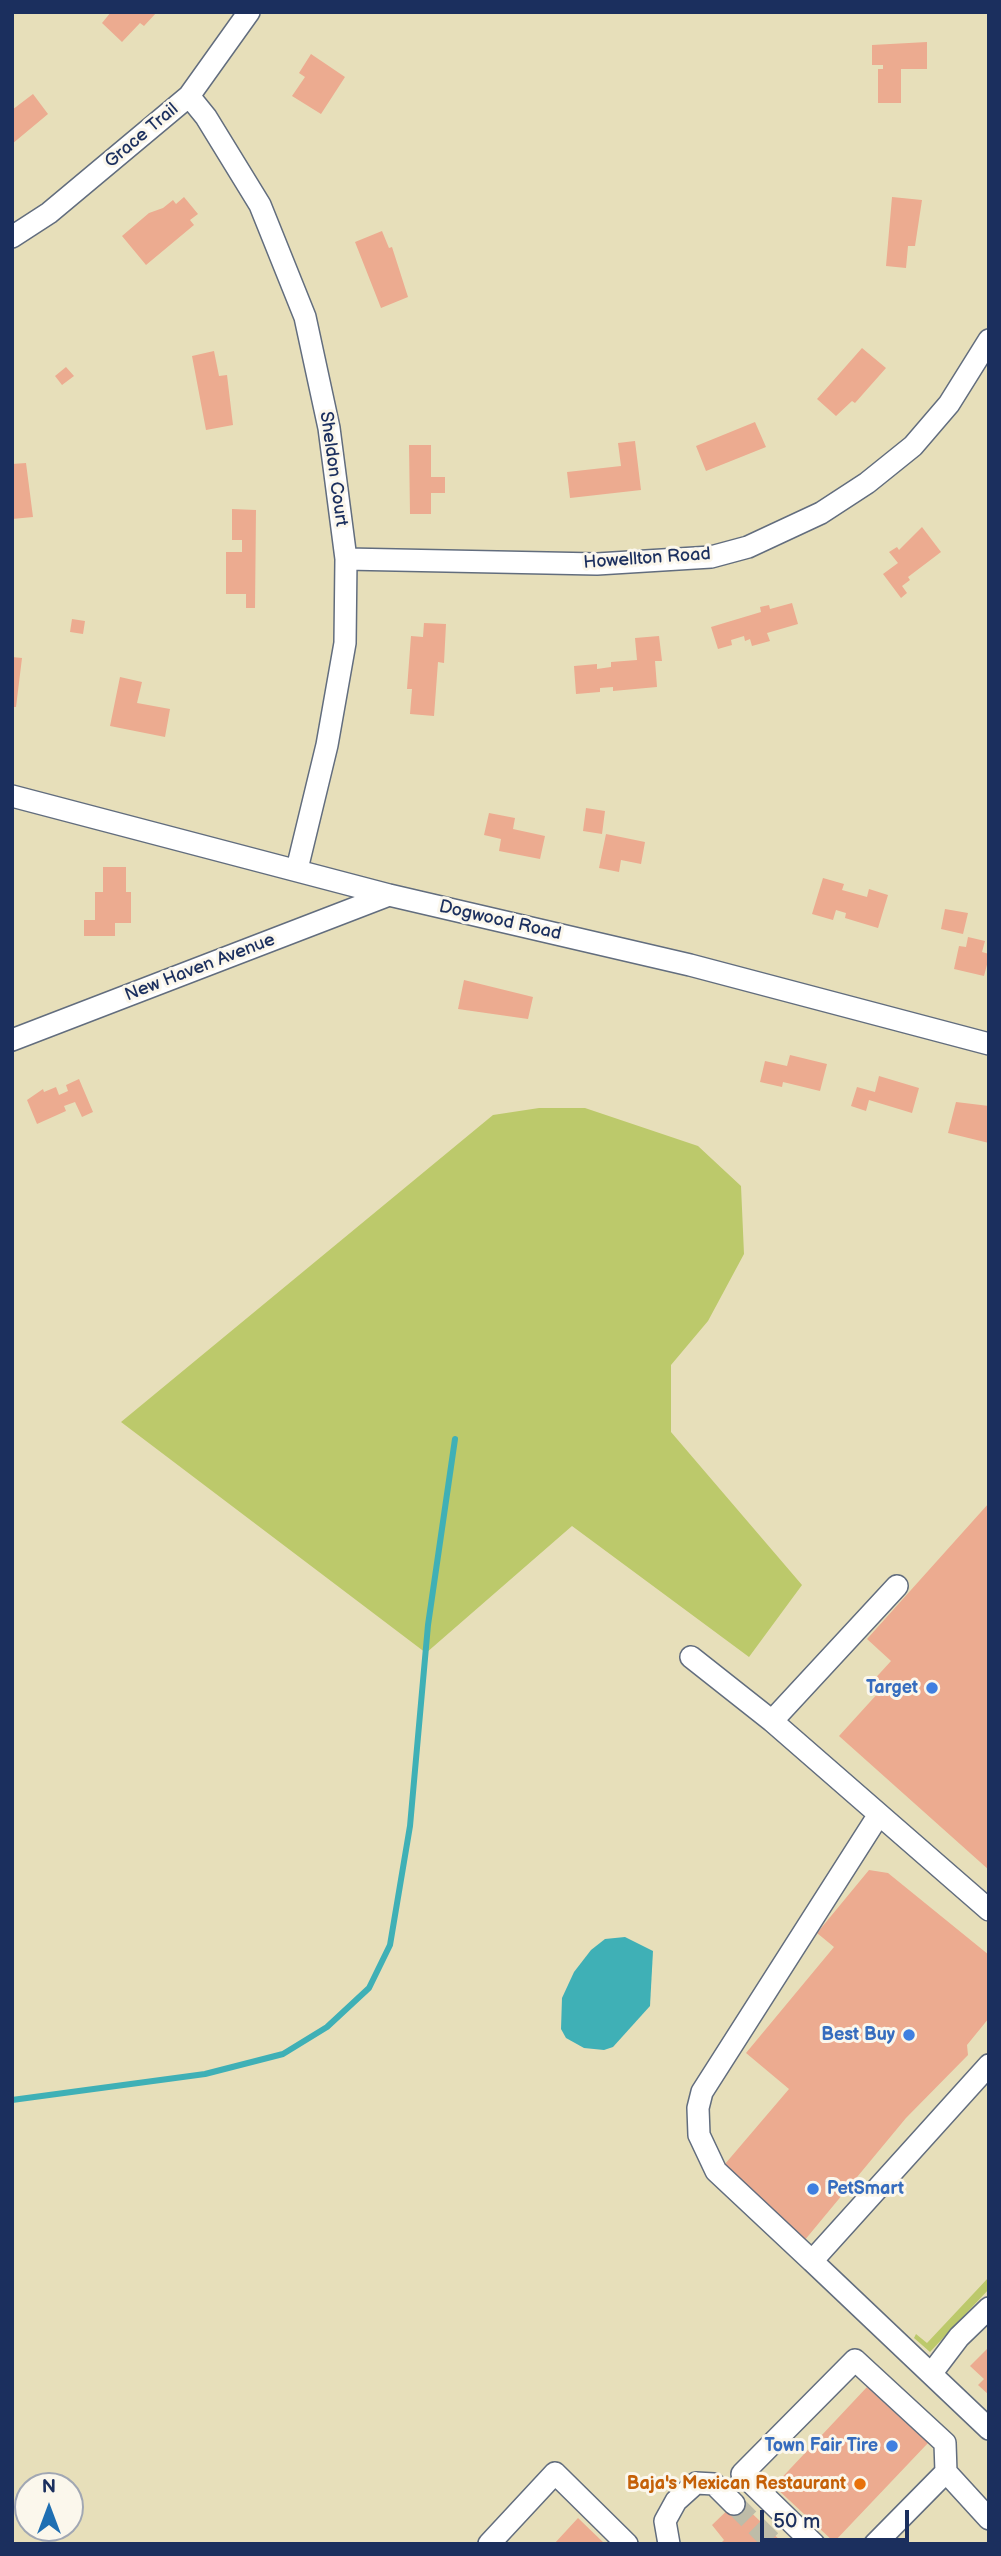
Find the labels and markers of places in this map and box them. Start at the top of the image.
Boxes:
place label: Target [866,1677,918,1699]
marker: Target [924,1680,940,1696]
place label: Best Buy [821,2024,895,2046]
marker: Best Buy [901,2027,917,2043]
place label: PetSmart [827,2178,904,2200]
marker: PetSmart [805,2181,821,2197]
place label: Town Fair Tire [764,2435,878,2457]
marker: Town Fair Tire [884,2438,900,2454]
place label: Baja's Mexican Restaurant [627,2473,846,2495]
marker: Baja's Mexican Restaurant [852,2476,868,2492]

